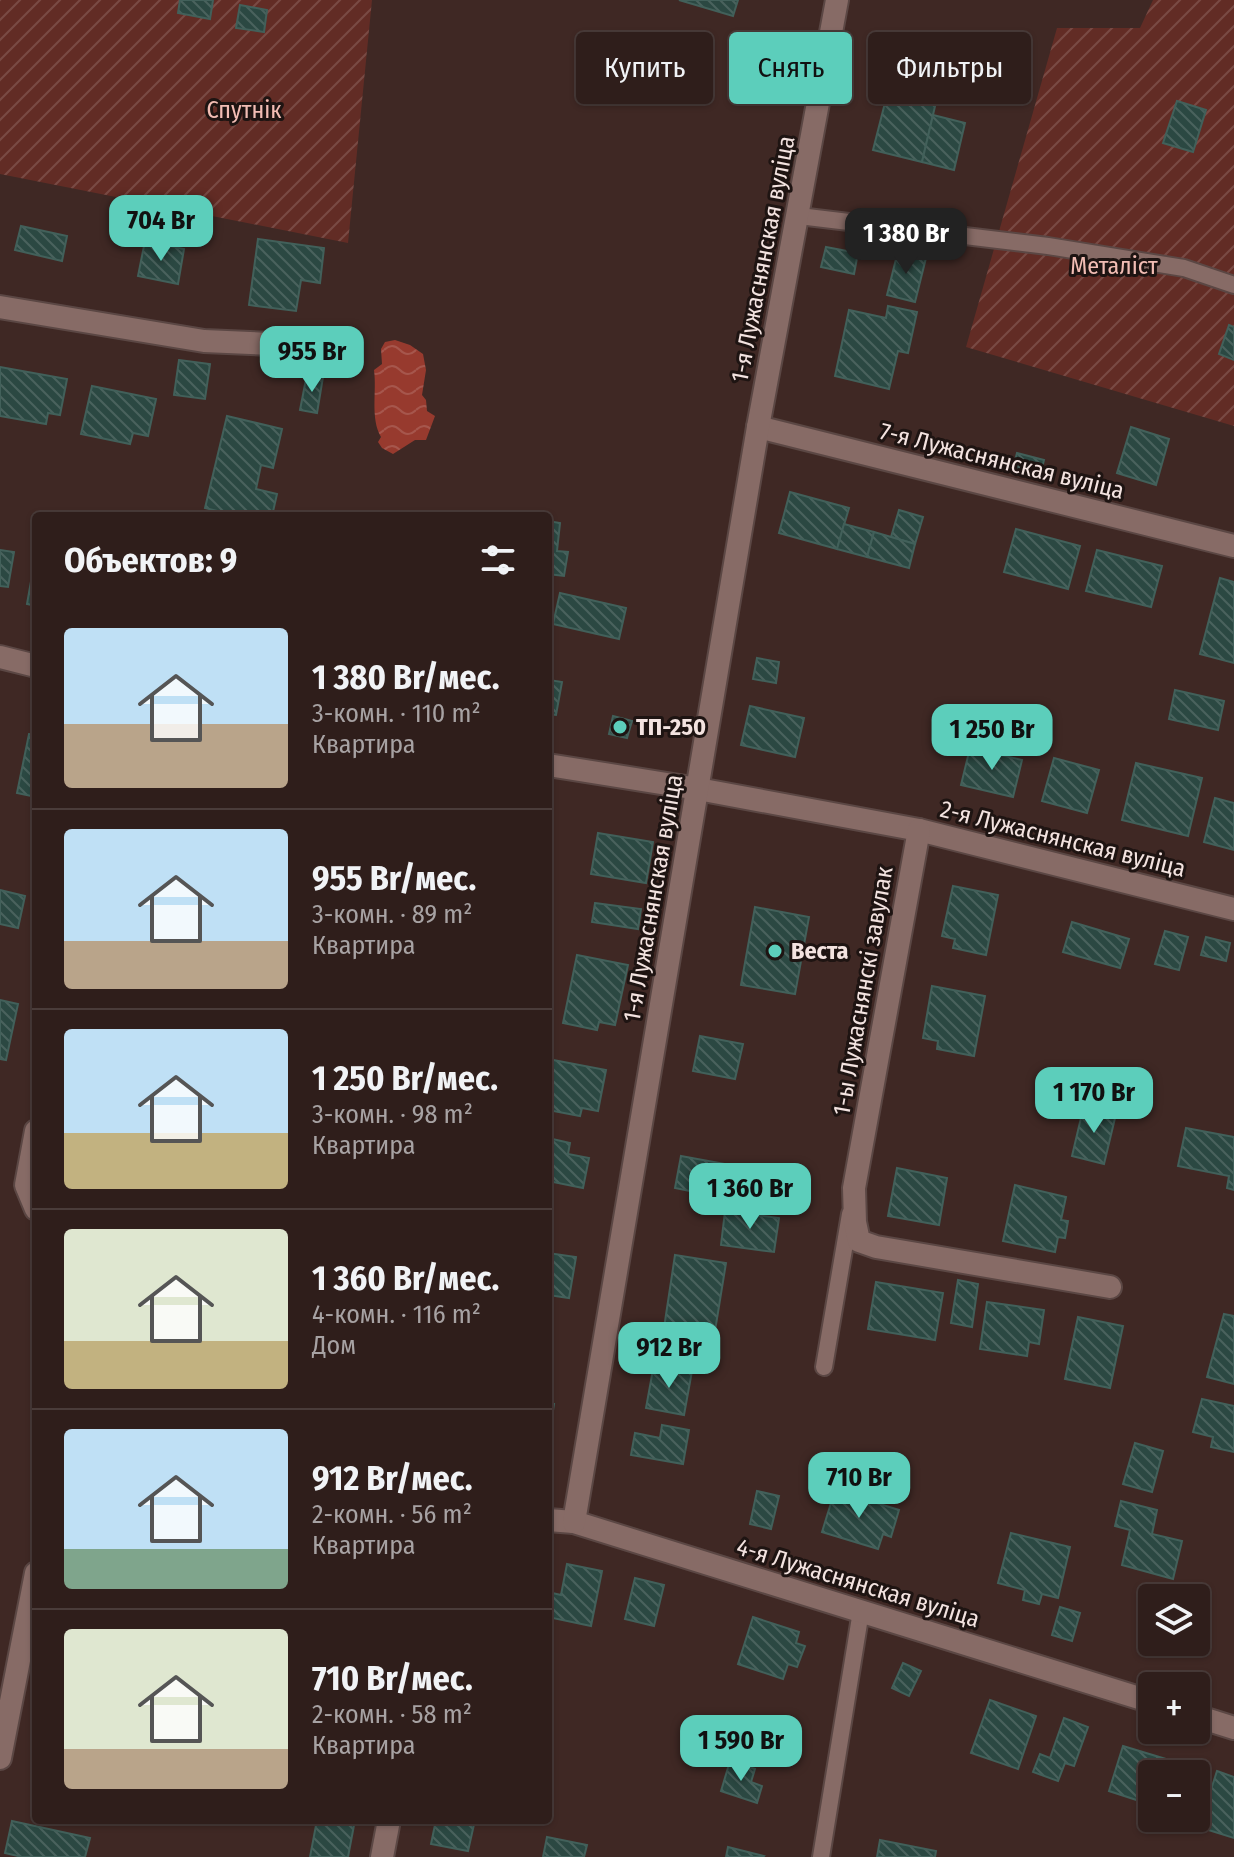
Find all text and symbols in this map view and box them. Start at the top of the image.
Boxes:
chip: Купить [576,32,713,104]
chip: Снять [729,32,852,104]
chip: Фильтры [868,32,1031,104]
park label: Спутнік [206,96,282,124]
street label: 1-я Лужаснянская вуліца [725,133,801,385]
pin: 704 Br [96,195,226,263]
text: 704 Br [127,205,195,236]
pin: 1 380 Br [823,208,989,276]
text: 1 380 Br [863,218,949,249]
park label: Металіст [1070,252,1158,280]
pin: 955 Br [247,326,377,394]
text: 955 Br [278,336,346,367]
street label: 7-я Лужаснянская вуліца [877,417,1127,505]
icon: filters [476,538,520,582]
text: Объектов: 9 [64,540,237,581]
text: 1 380 Br/мес. [312,657,500,698]
icon: home [128,660,224,756]
text: 3-комн. · 110 m² [312,698,481,729]
pin: 1 250 Br [909,704,1075,772]
place label: ТП-250 [636,713,706,741]
text: 1 250 Br [950,714,1034,745]
marker: ТП-250 [611,718,629,736]
text: Квартира [312,729,416,760]
street label: 1-я Лужаснянская вуліца [617,772,689,1024]
street label: 2-я Лужаснянская вуліца [938,795,1188,883]
text: 955 Br/мес. [312,858,476,899]
icon: home [128,861,224,957]
street label: 1-ы Лужаснянскі завулак [827,864,899,1118]
text: 3-комн. · 89 m² [312,899,473,930]
text: Квартира [312,930,416,961]
place label: Веста [791,937,849,965]
marker: Веста [766,942,784,960]
text: 1 250 Br/мес. [312,1058,498,1099]
icon: home [128,1061,224,1157]
pin: 1 170 Br [1011,1067,1177,1135]
text: 1 170 Br [1053,1077,1135,1108]
text: 3-комн. · 98 m² [312,1099,473,1130]
text: Квартира [312,1130,416,1161]
pin: 1 360 Br [667,1163,833,1231]
text: 1 360 Br [707,1173,793,1204]
text: 1 360 Br/мес. [312,1258,499,1299]
icon: home [128,1261,224,1357]
text: 4-комн. · 116 m² [312,1299,481,1330]
pin: 912 Br [604,1322,734,1390]
text: Дом [312,1330,356,1361]
text: 912 Br [636,1332,702,1363]
pin: 710 Br [794,1452,924,1520]
text: 912 Br/мес. [312,1458,473,1499]
icon: home [128,1461,224,1557]
text: 710 Br [826,1462,892,1493]
text: 2-комн. · 56 m² [312,1499,472,1530]
text: Квартира [312,1530,416,1561]
street label: 4-я Лужаснянская вуліца [733,1533,983,1633]
map controls [1138,1584,1210,1832]
button: layers [1138,1584,1210,1656]
text: 710 Br/мес. [312,1658,473,1699]
icon: home [128,1661,224,1757]
button: + [1138,1672,1210,1744]
text: 2-комн. · 58 m² [312,1699,472,1730]
pin: 1 590 Br [658,1715,824,1783]
text: 1 590 Br [698,1725,784,1756]
text: Квартира [312,1730,416,1761]
button: − [1138,1760,1210,1832]

